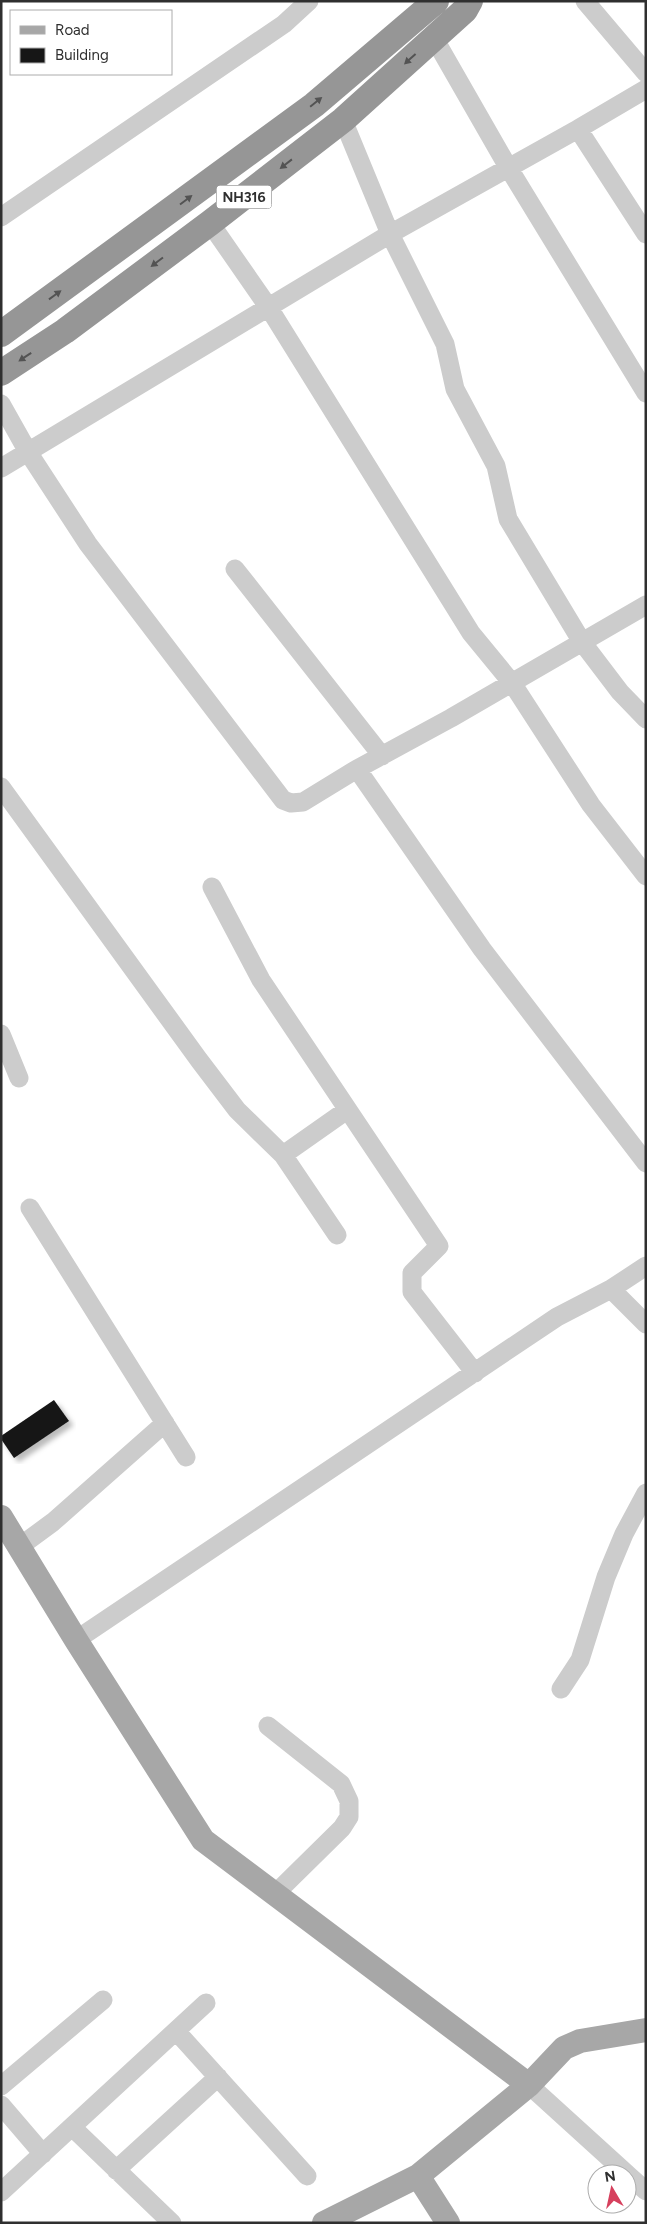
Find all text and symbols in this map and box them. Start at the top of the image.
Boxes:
legend [10,10,172,75]
text: Road [55,21,90,39]
text: Building [55,46,109,64]
one-way arrow [404,54,417,65]
one-way arrow [310,97,323,108]
one-way arrow [280,159,293,170]
road number: NH316 [216,186,272,208]
one-way arrow [179,194,192,205]
one-way arrow [151,257,164,268]
one-way arrow [48,290,62,300]
one-way arrow [18,353,32,362]
north arrow [587,2164,637,2214]
text: N [603,2167,617,2186]

